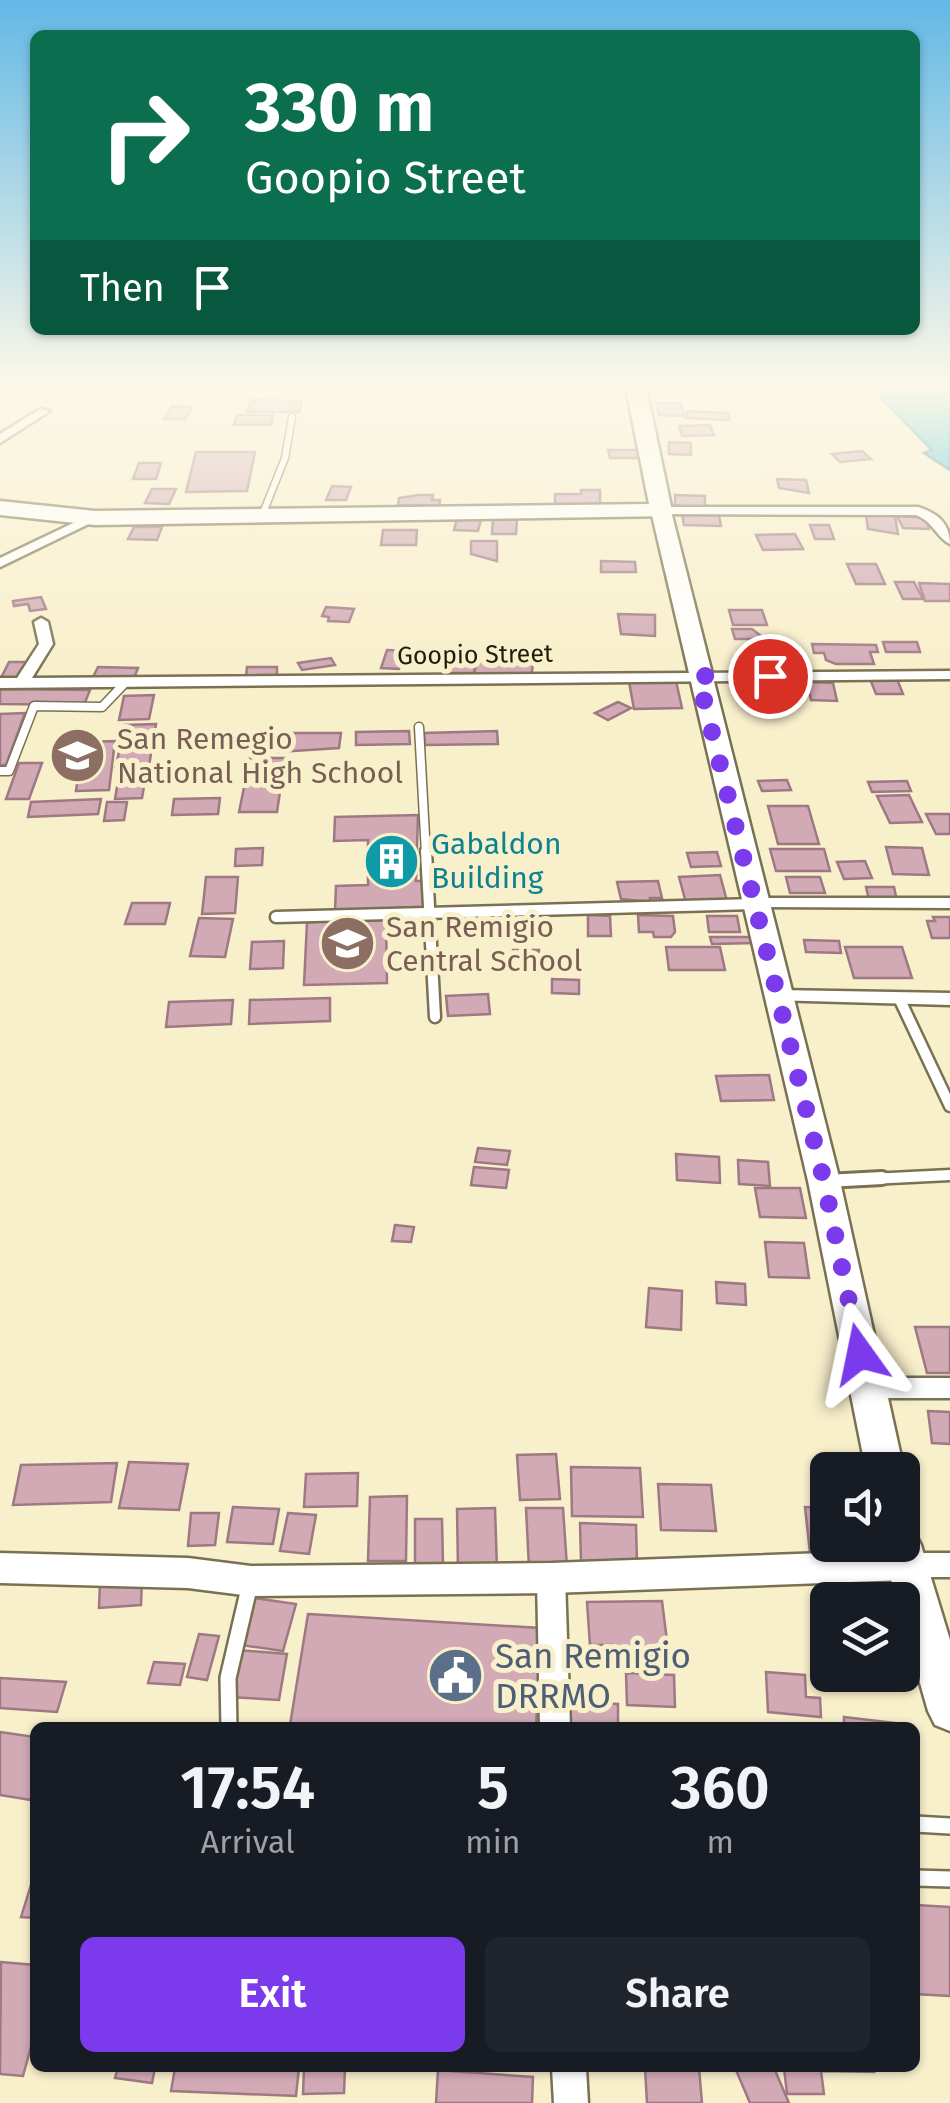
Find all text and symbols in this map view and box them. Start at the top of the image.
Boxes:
text: 330 m [245,66,435,150]
icon: right [80,70,210,200]
text: Goopio Street [245,151,526,205]
icon: arrive [185,260,240,315]
text: Then [80,265,165,311]
pin [728,634,813,719]
street label: Goopio Street [397,639,554,671]
icon: arrive [743,649,798,704]
place label: San Remegio National High School [117,721,403,791]
school or university icon: San Remegio National High School [48,726,108,786]
place label: Gabaldon Building [431,826,561,896]
building icon: Gabaldon Building [362,831,422,891]
place label: San Remigio Central School [386,909,583,979]
school or university icon: San Remigio Central School [317,914,377,974]
position arrow [808,1302,912,1406]
map controls [810,1452,920,1692]
button: sound [810,1452,920,1562]
button: layers [810,1582,920,1692]
place label: San Remigio DRRMO [495,1635,691,1717]
public building icon: San Remigio DRRMO [426,1646,486,1706]
text: 17:54 [180,1752,315,1824]
text: 5 [477,1752,509,1824]
text: 360 [671,1752,770,1824]
text: Arrival [201,1823,295,1861]
text: min [465,1823,521,1861]
text: m [707,1823,734,1861]
button: Exit [80,1937,465,2052]
button: Share [485,1937,870,2052]

